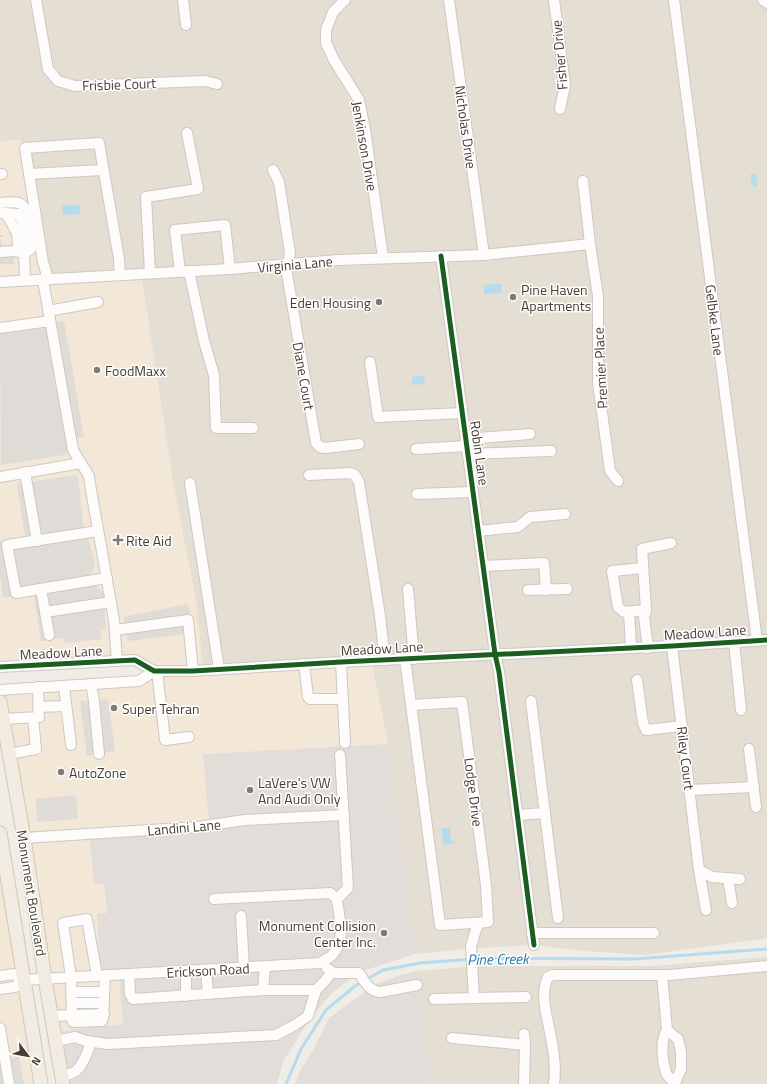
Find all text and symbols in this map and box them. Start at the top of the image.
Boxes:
street label: Fisher Drive [545,19,573,91]
street label: Frisbie Court [82,72,156,96]
street label: Nicholas Drive [450,84,482,170]
street label: Jenkinson Drive [347,99,383,193]
street label: Virginia Lane [257,250,333,278]
place label: Pine Haven Apartments [521,279,591,316]
street label: Gelbke Lane [700,283,730,357]
place label: Eden Housing [290,292,371,313]
marker: Pine Haven Apartments [508,292,518,302]
marker: Eden Housing [374,297,384,307]
street label: Premier Place [587,327,613,409]
street label: Diane Court [288,340,320,412]
place label: FoodMaxx [105,360,166,381]
marker: FoodMaxx [92,365,102,375]
street label: Robin Lane [465,419,495,487]
place label: Rite Aid [126,530,172,551]
marker: Rite Aid [113,535,123,545]
street label: Meadow Lane [663,619,747,645]
street label: Meadow Lane [340,635,424,661]
street label: Meadow Lane [19,639,103,665]
place label: Super Tehran [122,698,199,719]
marker: Super Tehran [109,703,119,713]
street label: Riley Court [672,725,700,791]
street label: Lodge Drive [459,756,489,828]
place label: AutoZone [69,762,126,783]
marker: AutoZone [56,767,66,777]
place label: LaVere's VW And Audi Only [258,772,341,809]
marker: LaVere's VW And Audi Only [245,785,255,795]
street label: Landini Lane [146,813,222,841]
street label: Monument Boulevard [12,828,52,958]
place label: Monument Collision Center Inc. [259,915,376,952]
marker: Monument Collision Center Inc. [379,928,389,938]
water label: Pine Creek [467,947,531,971]
street label: Erickson Road [166,957,250,983]
north arrow [8,1036,48,1076]
text: N [28,1054,45,1069]

